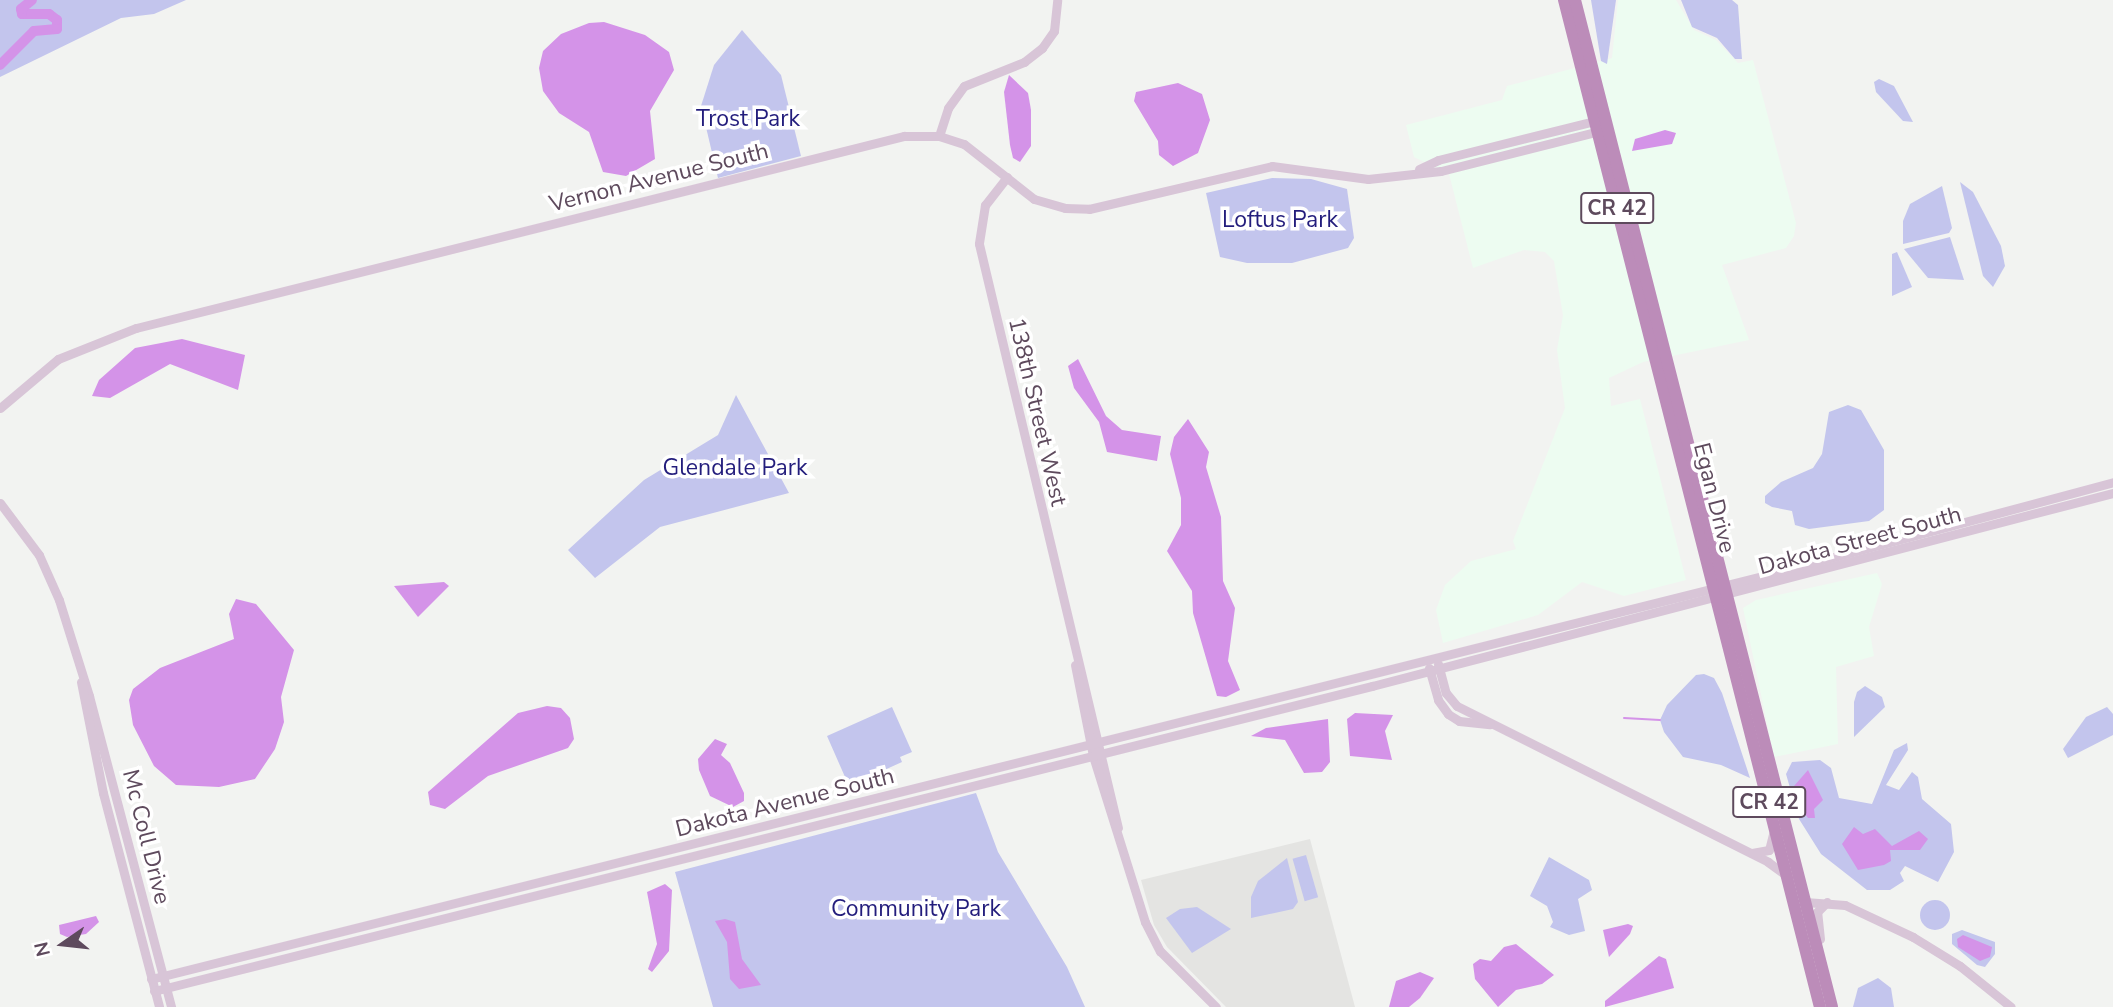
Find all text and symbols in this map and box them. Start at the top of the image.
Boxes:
park label: Trost Park [696,105,800,133]
street label: Vernon Avenue South [547,137,771,219]
road number: CR 42 [1578,190,1656,226]
park label: Loftus Park [1222,206,1338,234]
street label: 138th Street West [1002,315,1072,509]
street label: Egan Drive [1687,440,1741,556]
park label: Glendale Park [662,454,808,482]
street label: Dakota Street South [1756,501,1964,581]
street label: Dakota Avenue South [673,762,897,844]
street label: Mc Coll Drive [116,767,176,907]
road number: CR 42 [1730,784,1808,820]
park label: Community Park [831,895,1001,923]
north arrow [28,909,98,979]
text: N [28,939,57,959]

